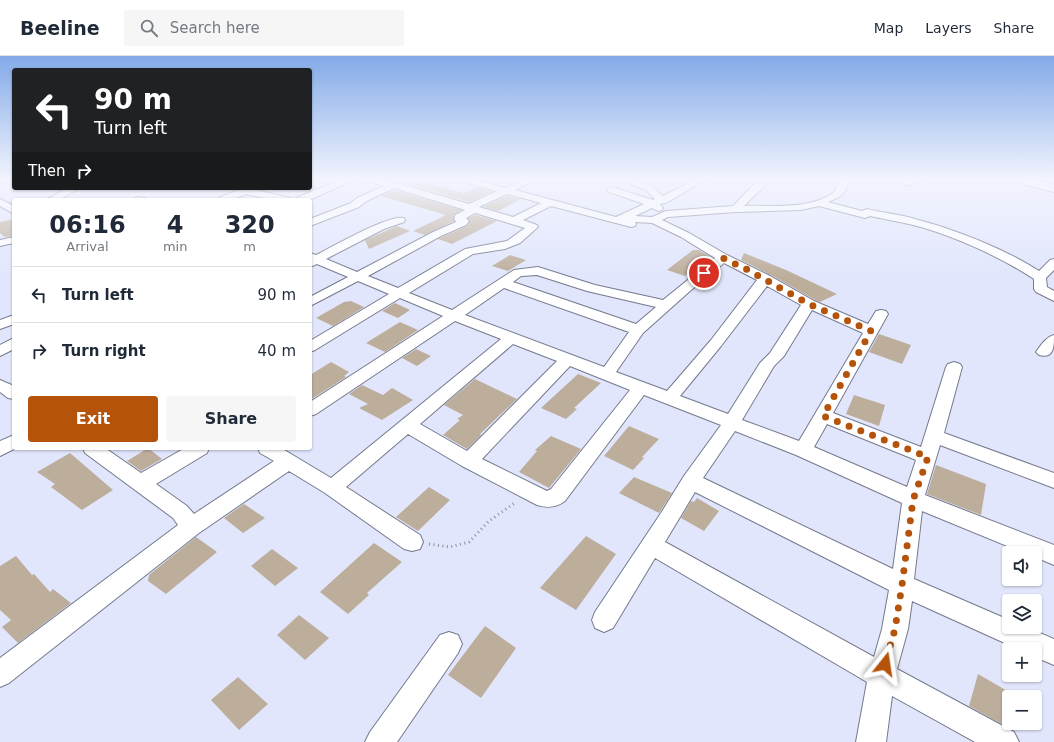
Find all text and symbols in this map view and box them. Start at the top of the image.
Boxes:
search box [124,10,404,46]
text: Beeline [20,17,100,39]
icon: search [138,17,160,39]
text: Search here [170,19,260,37]
text: Map [874,20,903,36]
text: Layers [925,20,972,36]
text: Share [994,20,1034,36]
text: 90 m [94,83,172,116]
icon: left [28,84,80,136]
text: Turn left [94,117,167,138]
icon: right [73,160,95,182]
text: Then [28,162,65,180]
text: 06:16 [49,211,126,239]
text: 4 [167,211,183,239]
text: 320 [225,211,275,239]
text: Arrival [66,239,109,254]
text: min [163,239,187,254]
text: m [243,239,256,254]
pin [687,256,721,290]
icon: arrive [693,262,715,284]
icon: left [28,284,50,306]
text: Turn left [62,286,134,304]
text: 90 m [258,286,296,304]
icon: right [28,340,50,362]
text: Turn right [62,342,146,360]
text: 40 m [258,342,296,360]
button: Exit [28,396,158,442]
button: Share [166,396,296,442]
map controls [1002,546,1042,730]
button: sound [1002,546,1042,586]
button: layers [1002,594,1042,634]
button: + [1002,642,1042,682]
position arrow [864,643,906,685]
button: − [1002,690,1042,730]

